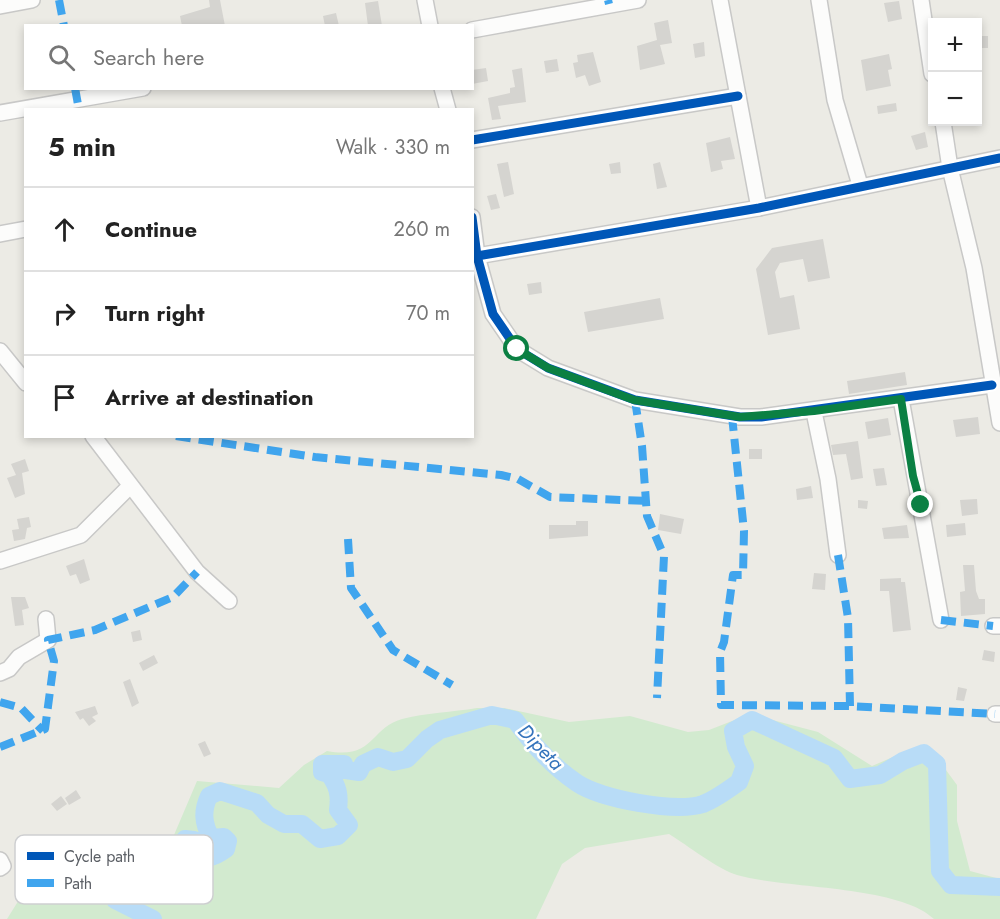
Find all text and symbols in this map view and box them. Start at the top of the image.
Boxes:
map controls [928,18,982,126]
button: + [928,18,982,72]
search box [24,24,474,90]
icon: search [45,41,78,74]
text: Search here [93,41,204,73]
button: − [928,72,982,126]
text: 5 min [48,128,116,166]
text: Walk · 330 m [336,133,450,162]
icon: ahead [48,213,81,246]
text: Continue [105,213,197,245]
text: 260 m [394,215,450,244]
icon: right [48,297,81,330]
text: Turn right [105,297,205,329]
text: 70 m [406,299,450,328]
route start [503,335,529,361]
icon: arrive [48,381,81,414]
text: Arrive at destination [105,381,314,413]
route end [907,491,933,517]
water label: Dipeta [511,717,570,777]
legend [15,835,213,904]
text: Cycle path [64,845,135,868]
text: Path [64,872,92,895]

